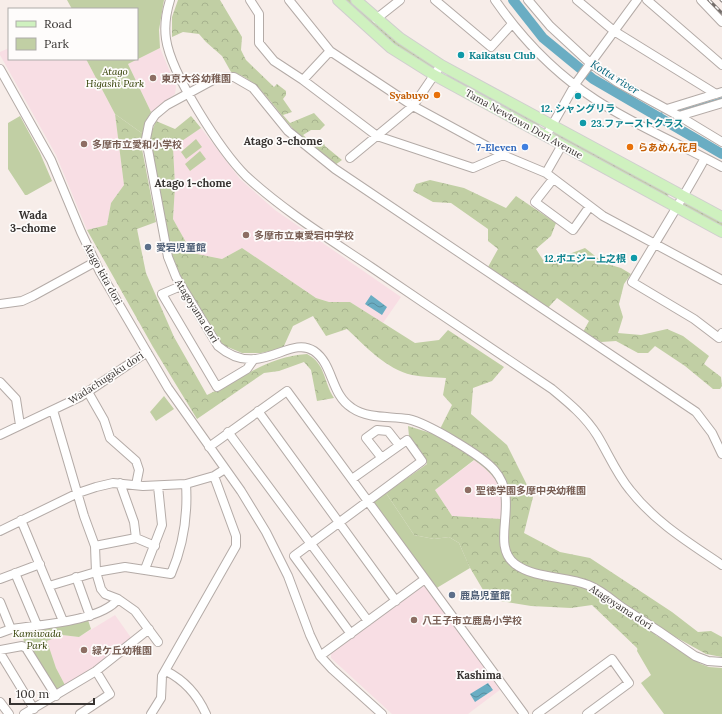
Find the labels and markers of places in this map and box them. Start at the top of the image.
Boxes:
place label: Kaikatsu Club [469,49,536,62]
marker: Kaikatsu Club [456,50,466,60]
place label: 東京大谷幼稚園 [161,72,231,85]
marker: 東京大谷幼稚園 [148,73,158,83]
place label: Syabuyo [390,89,429,102]
marker: Syabuyo [432,90,442,100]
marker: 12. シャングリラ [573,91,583,101]
place label: 12. シャングリラ [541,102,615,115]
place label: 23.ファーストクラス [591,117,684,130]
marker: 23.ファーストクラス [578,118,588,128]
place label: 多摩市立愛和小学校 [92,138,182,151]
marker: 多摩市立愛和小学校 [79,139,89,149]
place label: 7-Eleven [476,141,518,154]
place label: らあめん花月 [638,141,698,154]
marker: 7-Eleven [520,142,530,152]
marker: らあめん花月 [625,142,635,152]
place label: 多摩市立東愛宕中学校 [254,229,354,242]
marker: 多摩市立東愛宕中学校 [241,230,251,240]
place label: 愛宕児童館 [156,241,206,254]
marker: 愛宕児童館 [143,242,153,252]
place label: 12.ポエジー上之根 [544,252,626,265]
marker: 12.ポエジー上之根 [629,253,639,263]
place label: 聖徳学園多摩中央幼稚園 [476,484,586,497]
marker: 聖徳学園多摩中央幼稚園 [463,485,473,495]
place label: 鹿島児童館 [460,589,510,602]
marker: 鹿島児童館 [447,590,457,600]
place label: 八王子市立鹿島小学校 [422,614,522,627]
marker: 八王子市立鹿島小学校 [409,615,419,625]
place label: 緑ケ丘幼稚園 [92,644,152,657]
marker: 緑ケ丘幼稚園 [79,645,89,655]

